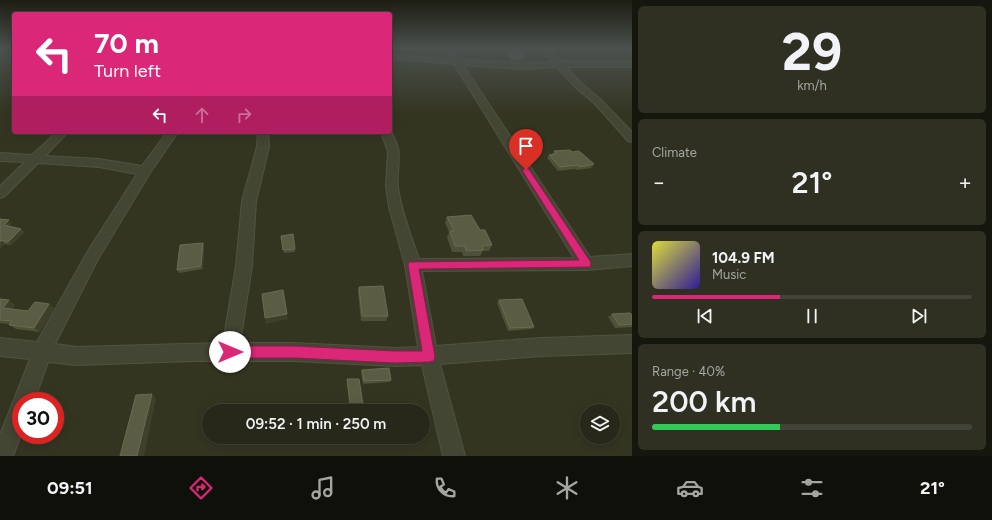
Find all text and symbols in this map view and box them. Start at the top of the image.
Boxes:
text: 29 [782,21,842,83]
text: 70 m [94,26,159,60]
icon: left [28,28,80,80]
text: Turn left [94,60,161,82]
text: km/h [797,78,827,93]
icon: left [149,104,171,126]
icon: ahead [191,104,213,126]
icon: right [233,104,255,126]
pin [509,129,543,170]
icon: arrive [515,135,537,157]
text: Climate [652,145,697,160]
text: 21° [792,164,832,201]
text: − [652,169,666,196]
text: + [958,169,972,196]
text: 104.9 FM [712,249,775,267]
text: Music [712,267,746,282]
icon: previous [694,305,716,327]
icon: pause [801,305,823,327]
icon: next [908,305,930,327]
position arrow [209,331,251,373]
text: Range · 40% [652,364,725,379]
text: 200 km [652,383,757,420]
speed limit sign: 30 [12,392,64,444]
map controls [580,404,620,444]
button: layers [580,404,620,444]
text: 09:52 · 1 min · 250 m [246,415,386,433]
icon: directions [187,474,215,502]
icon: music [309,474,337,502]
icon: phone [431,474,459,502]
icon: climate [553,474,581,502]
icon: car [676,474,704,502]
icon: filters [798,474,826,502]
text: 09:51 [47,477,93,499]
text: 21° [920,477,945,499]

